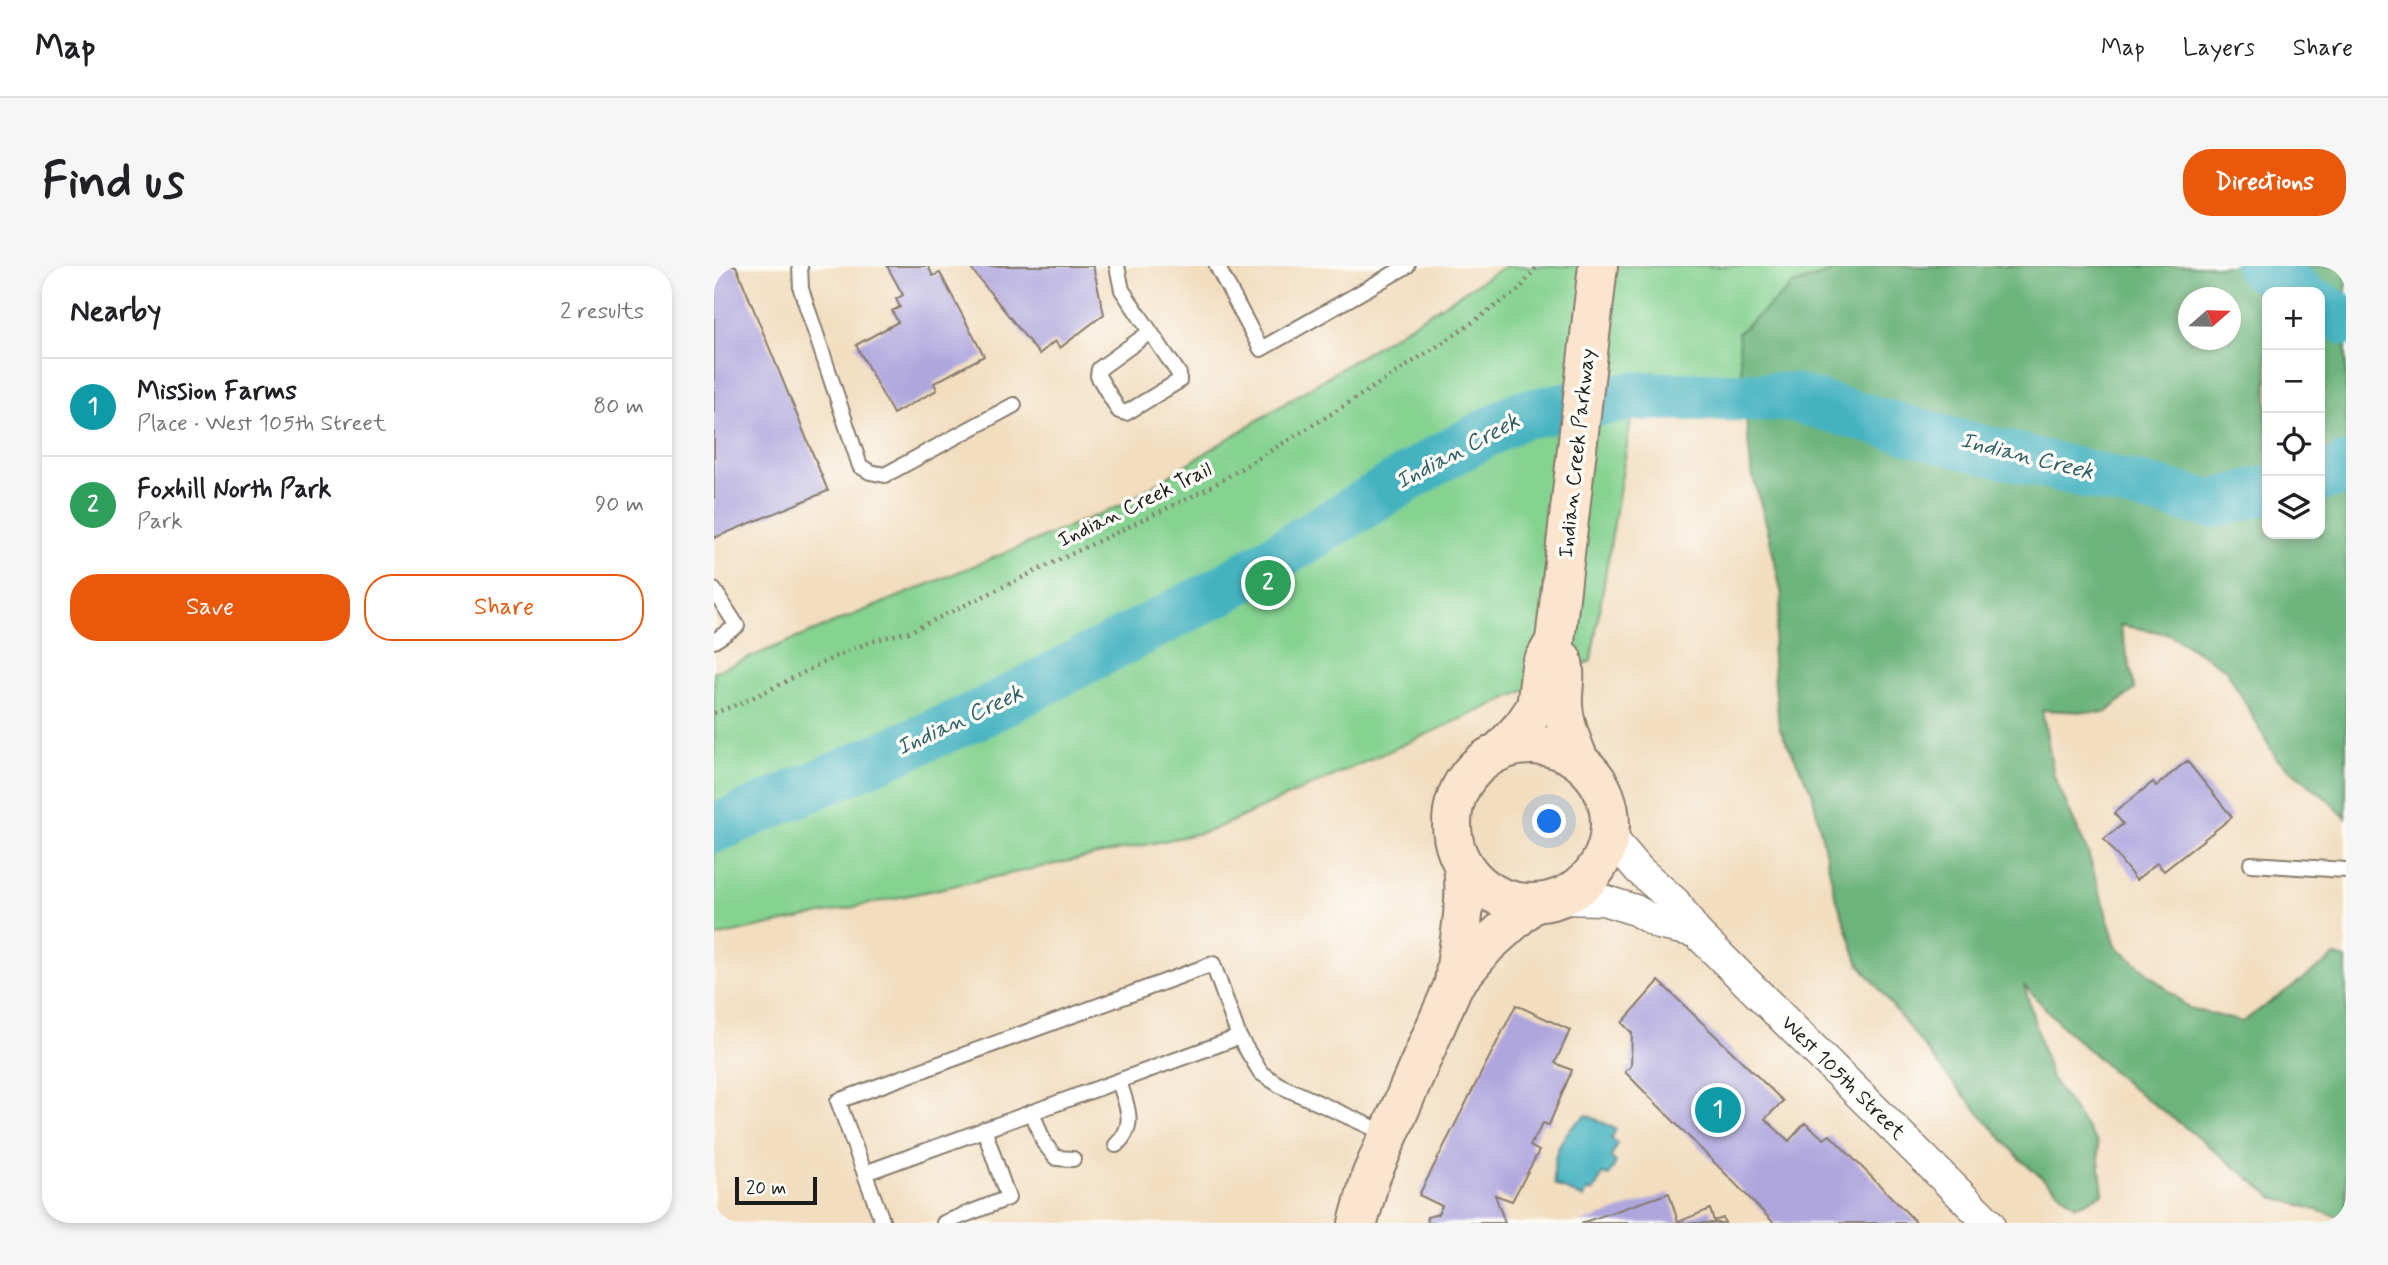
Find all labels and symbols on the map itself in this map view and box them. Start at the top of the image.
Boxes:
north arrow [2178,287,2241,350]
street label: Indian Creek Parkway [1552,347,1602,559]
water label: Indian Creek [1391,407,1525,497]
water label: Indian Creek [1957,426,2097,488]
street label: Indian Creek Trail [1053,456,1217,554]
pin: 2 [1245,557,1291,609]
water label: Indian Creek [892,679,1028,763]
your location [1532,804,1566,838]
street label: West 105th Street [1775,1010,1912,1147]
pin: 1 [1695,1084,1741,1136]
scale bar [735,1174,817,1206]

